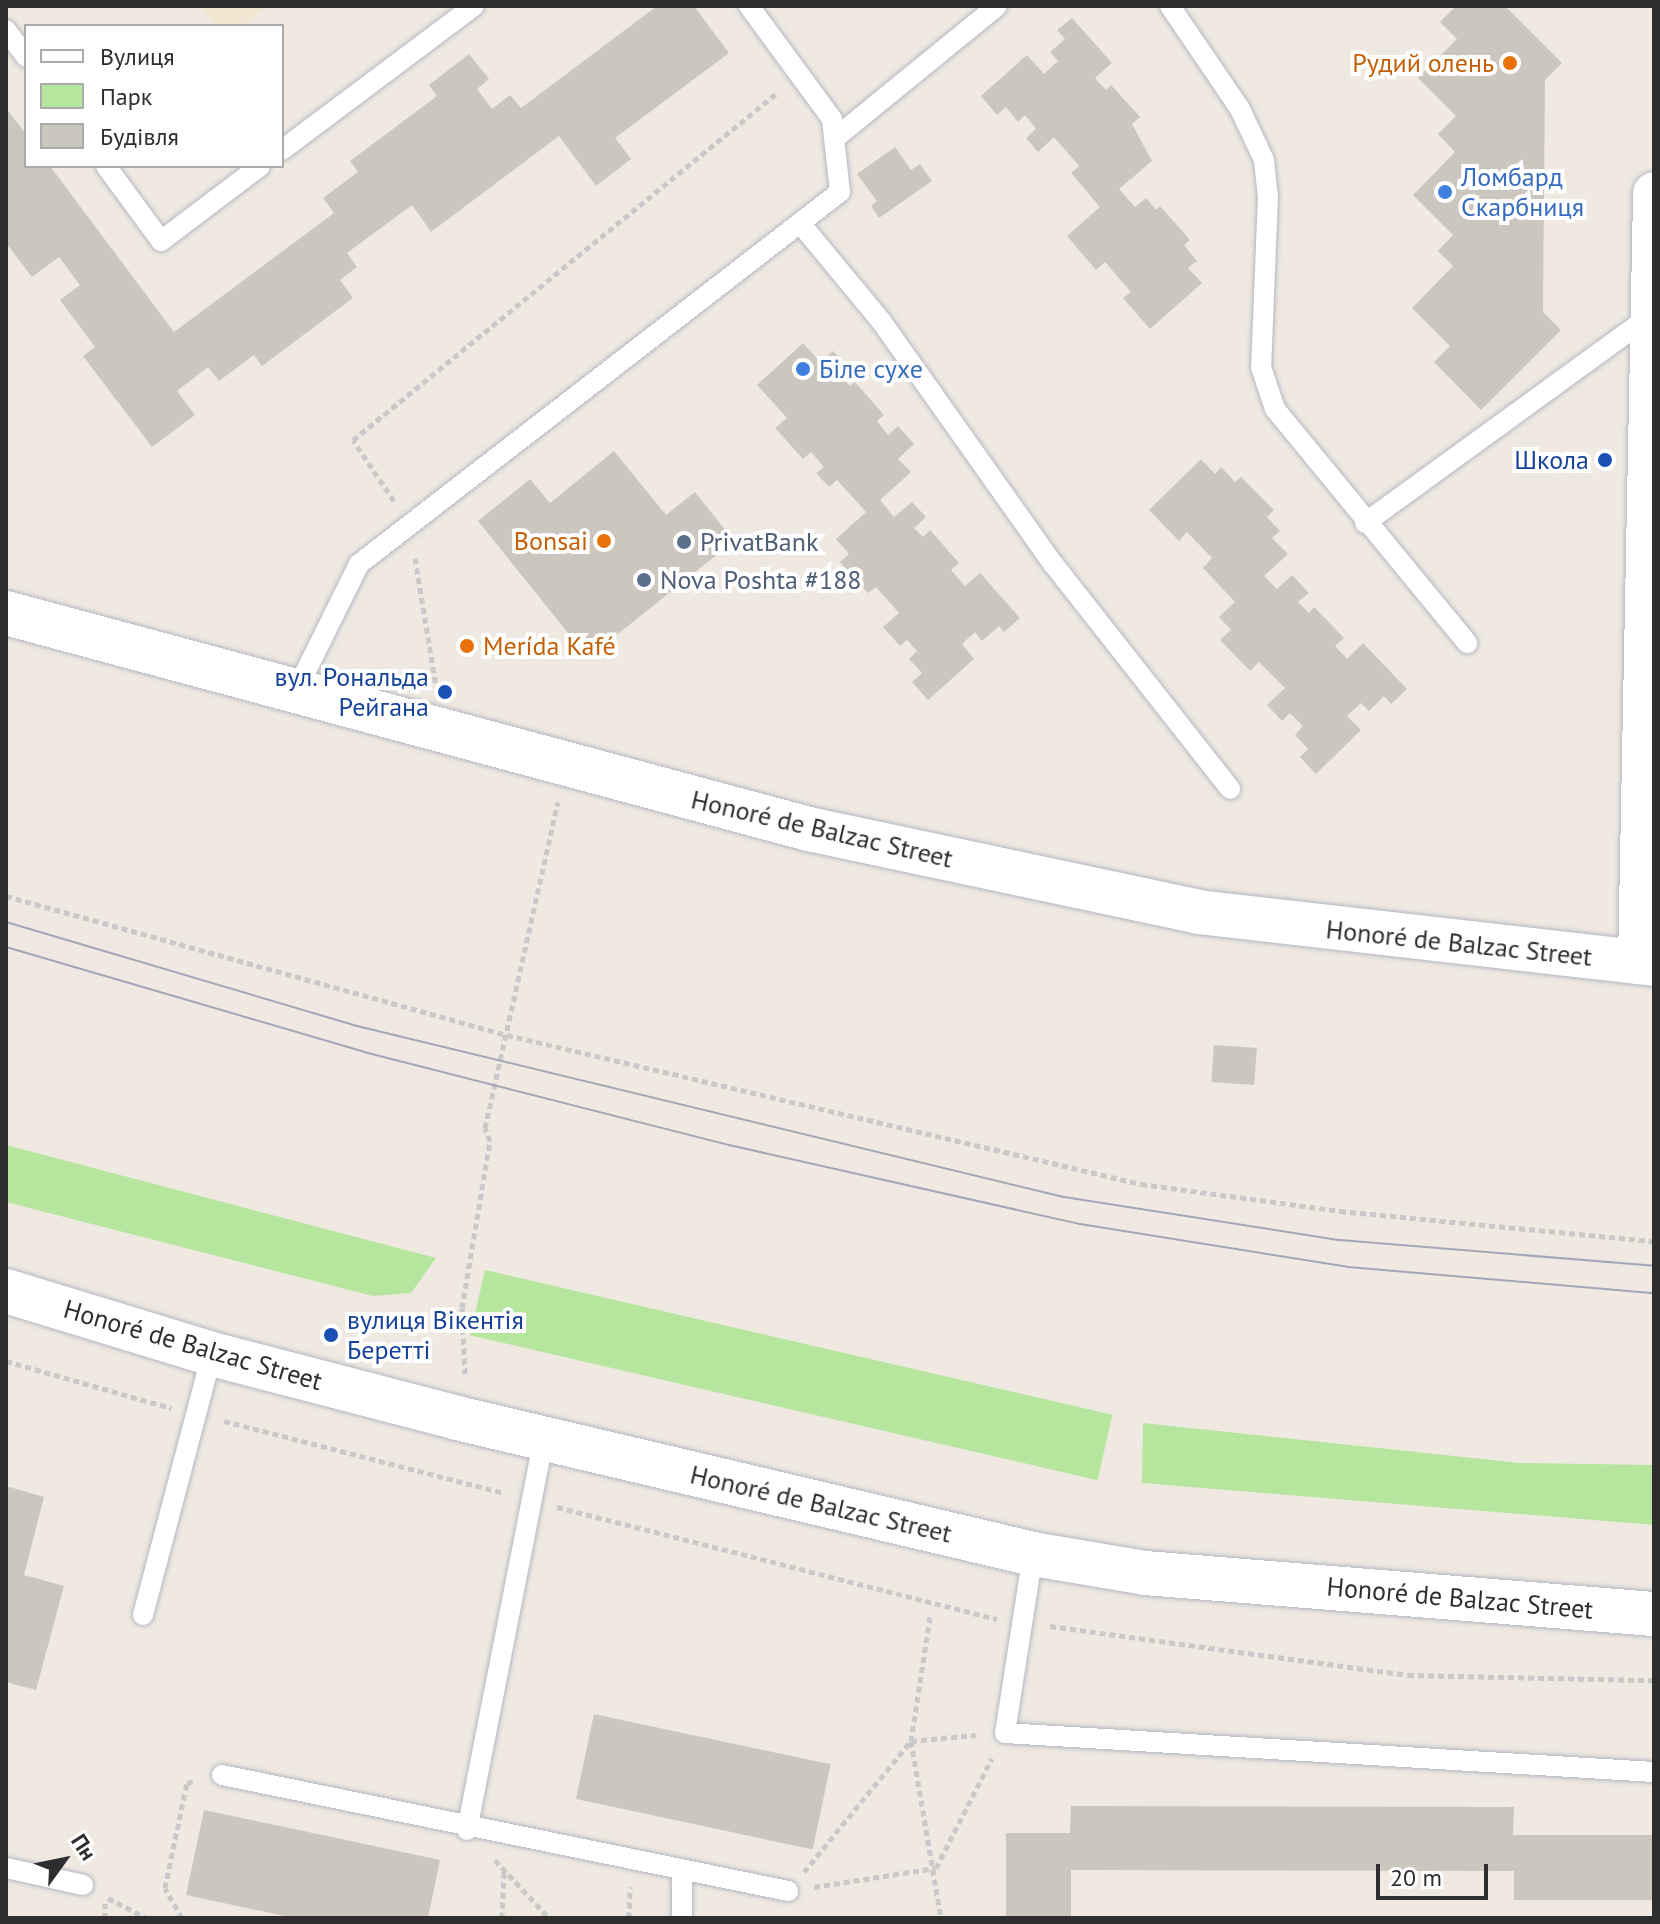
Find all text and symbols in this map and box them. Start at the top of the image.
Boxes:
legend [24,24,284,168]
text: Вулиця [100,41,175,72]
place label: Рудий олень [1352,47,1494,79]
marker: Рудий олень [1501,54,1519,72]
text: Парк [100,81,152,112]
text: Будівля [100,121,179,152]
place label: Ломбард Скарбниця [1461,161,1584,222]
marker: Ломбард Скарбниця [1436,183,1454,201]
place label: Біле сухе [819,353,923,385]
marker: Біле сухе [794,360,812,378]
place label: Школа [1514,444,1589,476]
marker: Школа [1596,451,1614,469]
place label: Bonsai [514,525,588,557]
place label: PrivatBank [700,526,818,558]
marker: Bonsai [595,532,613,550]
marker: PrivatBank [675,533,693,551]
place label: Nova Poshta #188 [660,564,862,596]
marker: Nova Poshta #188 [635,571,653,589]
place label: Merída Kafé [483,630,616,662]
marker: Merída Kafé [458,637,476,655]
place label: вул. Рональда Рейгана [272,661,429,722]
marker: вул. Рональда Рейгана [436,683,454,701]
street label: Honoré de Balzac Street [688,784,956,874]
street label: Honoré de Balzac Street [1324,913,1594,973]
street label: Honoré de Balzac Street [60,1293,326,1397]
place label: вулиця Вікентія Беретті [347,1304,524,1366]
marker: вулиця Вікентія Беретті [322,1326,340,1344]
street label: Honoré de Balzac Street [687,1459,955,1549]
street label: Honoré de Balzac Street [1325,1571,1595,1625]
north arrow [24,1820,104,1900]
text: Пн [65,1828,103,1865]
scale bar [1380,1848,1492,1898]
text: 20 m [1390,1862,1442,1893]

